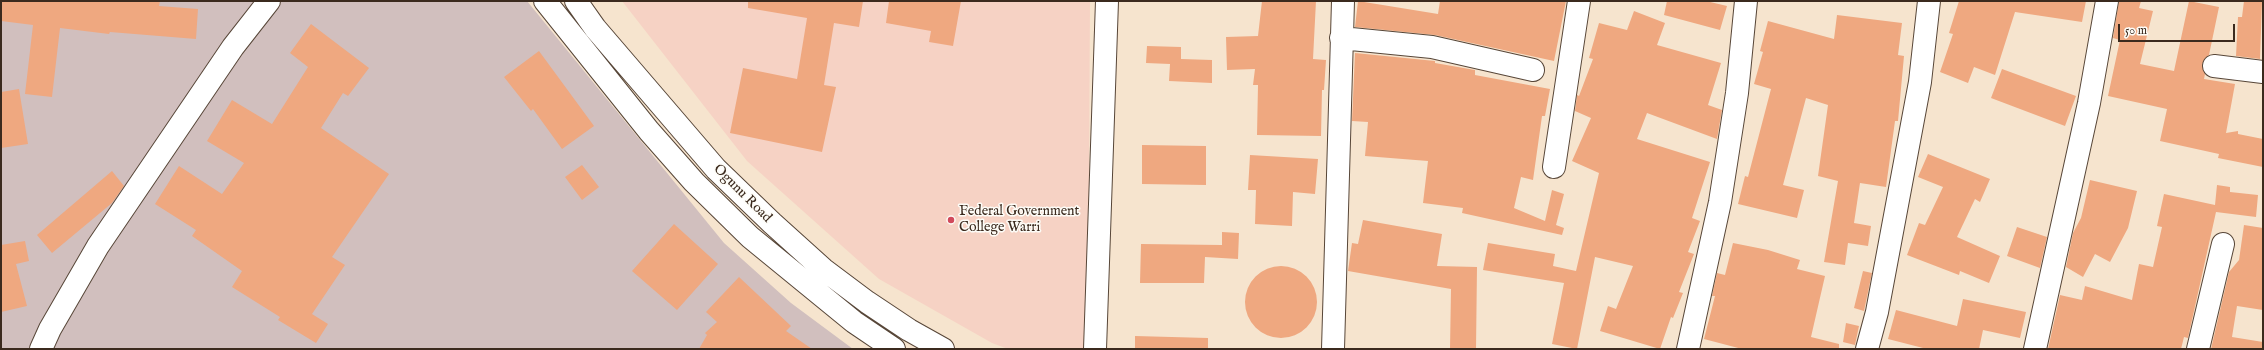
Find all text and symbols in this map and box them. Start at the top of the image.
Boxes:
scale bar [2120,16,2237,42]
text: 50 m [2125,23,2147,38]
street label: Ogunu Road [709,161,775,227]
place label: Federal Government College Warri [959,204,1079,236]
marker: Federal Government College Warri [946,215,956,225]

